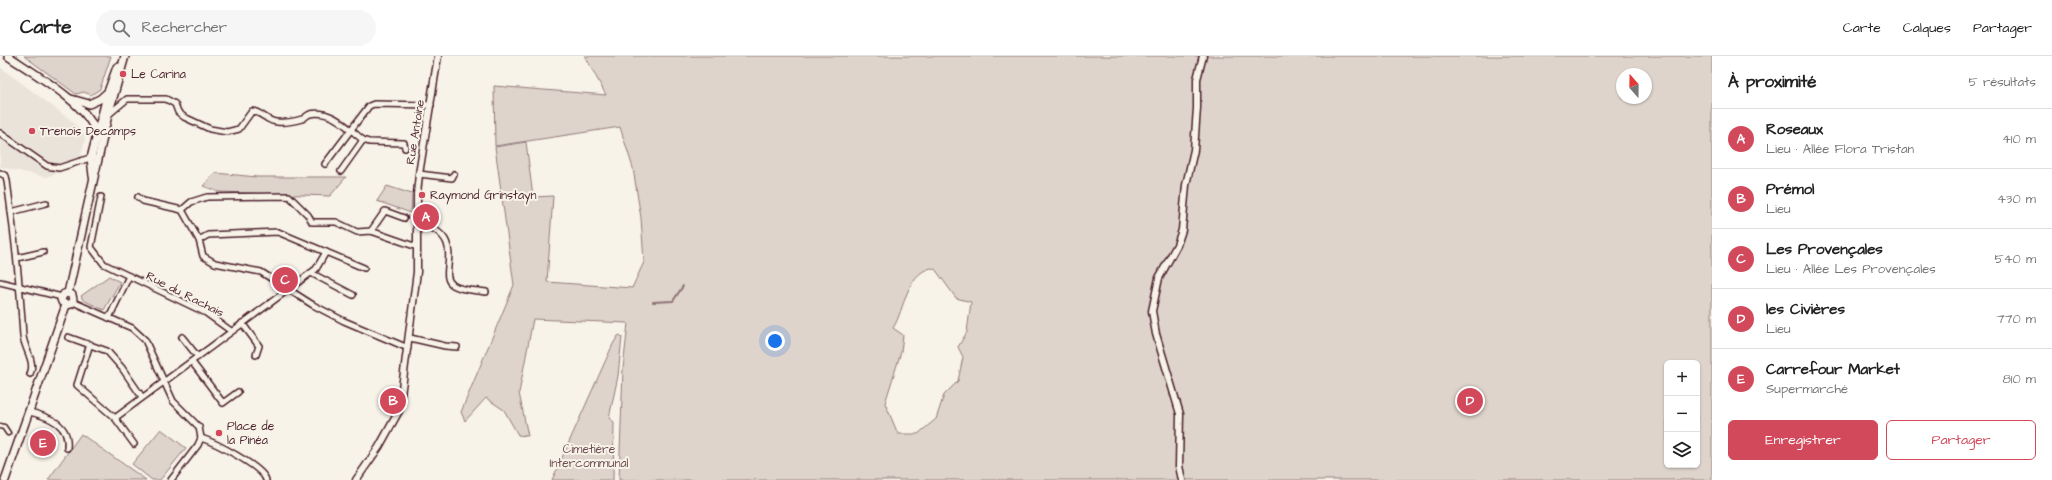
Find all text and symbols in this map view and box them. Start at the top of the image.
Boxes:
search box [96,10,376,46]
text: Carte [20,14,72,41]
icon: search [110,17,132,39]
text: Rechercher [142,17,227,38]
text: Carte [1843,18,1881,38]
text: Calques [1903,18,1951,38]
text: Partager [1973,18,2032,38]
place label: Le Carina [131,66,186,83]
north arrow [1616,68,1652,104]
marker: Le Carina [118,69,128,79]
text: À proximité [1728,70,1817,94]
text: 5 résultats [1969,73,2036,91]
street label: Rue Antoine [402,98,429,166]
text: Roseaux [1766,119,1823,140]
place label: Trenois Decamps [40,123,136,140]
marker: Trenois Decamps [27,126,37,136]
text: A [1737,130,1745,148]
text: 410 m [2002,130,2036,148]
text: Lieu · Allée Flora Tristan [1766,140,1914,158]
text: Prémol [1766,179,1814,200]
place label: Raymond Grinstayn [430,187,537,205]
marker: Raymond Grinstayn [417,190,427,200]
text: B [1736,190,1746,208]
text: 430 m [1997,190,2036,208]
text: Lieu [1766,200,1791,218]
pin: A [413,202,439,232]
text: Les Provençales [1766,239,1883,260]
text: C [1736,250,1746,268]
text: 540 m [1994,250,2036,268]
text: Lieu · Allée Les Provençales [1766,260,1936,278]
pin: C [272,265,298,295]
street label: Rue du Rachais [143,268,227,321]
text: les Civières [1766,299,1845,320]
text: D [1737,310,1745,328]
text: 770 m [1996,310,2036,328]
text: Lieu [1766,320,1791,338]
your location [765,331,785,351]
text: Carrefour Market [1766,359,1900,380]
map controls [1664,360,1700,468]
button: + [1664,360,1700,396]
text: E [1737,370,1745,388]
text: 810 m [2002,370,2036,388]
text: Supermarché [1766,380,1848,398]
pin: B [380,386,406,416]
pin: D [1457,386,1483,416]
button: − [1664,396,1700,432]
place label: Place de la Pinéa [227,418,275,449]
button: Enregistrer [1728,420,1878,460]
button: Partager [1886,420,2036,460]
pin: E [30,428,56,458]
marker: Place de la Pinéa [214,428,224,438]
button: layers [1664,432,1700,468]
park label: Cimetière Intercommunal [550,441,629,472]

